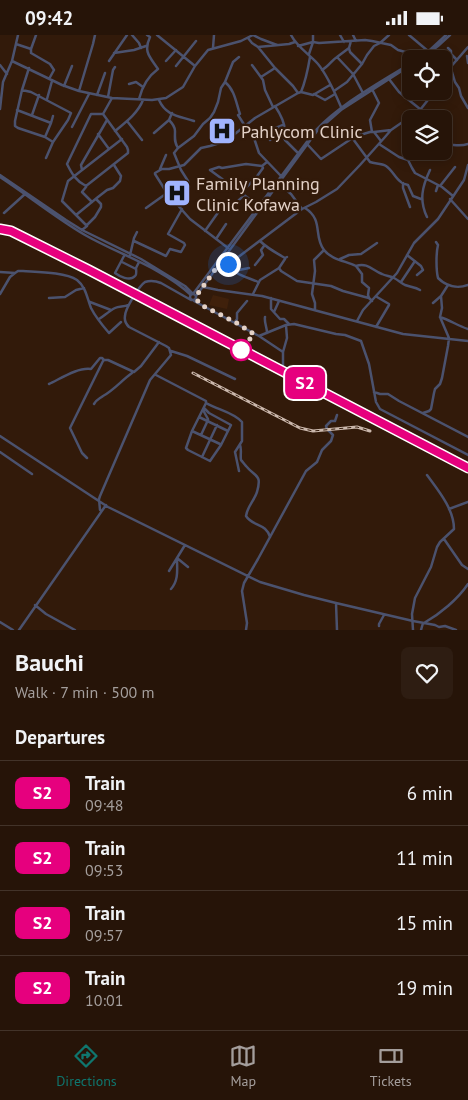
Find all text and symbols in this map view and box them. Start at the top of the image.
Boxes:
text: 09:42 [25,6,73,30]
map controls [402,50,452,160]
button: locate [402,50,452,100]
button: layers [402,110,452,160]
hospital icon: Pahlycom Clinic [207,116,237,146]
place label: Pahlycom Clinic [241,120,363,143]
place label: Family Planning Clinic Kofawa [196,172,320,216]
hospital icon: Family Planning Clinic Kofawa [162,178,192,208]
your location [216,252,241,277]
unlabelled marker [230,339,252,361]
line badge: S2 [282,367,328,399]
text: S2 [295,371,315,394]
text: Bauchi [15,647,84,678]
button: heart [401,647,453,699]
text: Walk · 7 min · 500 m [15,682,155,702]
text: Departures [15,725,105,749]
text: Train [85,771,125,795]
text: S2 [33,781,52,804]
text: 6 min [407,781,453,805]
text: 09:48 [85,795,123,815]
text: Train [85,836,125,860]
text: S2 [33,846,52,869]
text: 11 min [396,846,453,870]
text: 09:53 [85,860,123,880]
text: Train [85,901,125,925]
text: S2 [33,911,52,934]
text: 15 min [396,911,453,935]
text: 09:57 [85,925,123,945]
text: Train [85,966,125,990]
text: S2 [33,976,52,999]
text: 19 min [396,976,453,1000]
text: 10:01 [85,990,123,1010]
tab: Directions [56,1042,117,1090]
tab: Map [229,1042,257,1090]
tab: Tickets [370,1042,412,1090]

